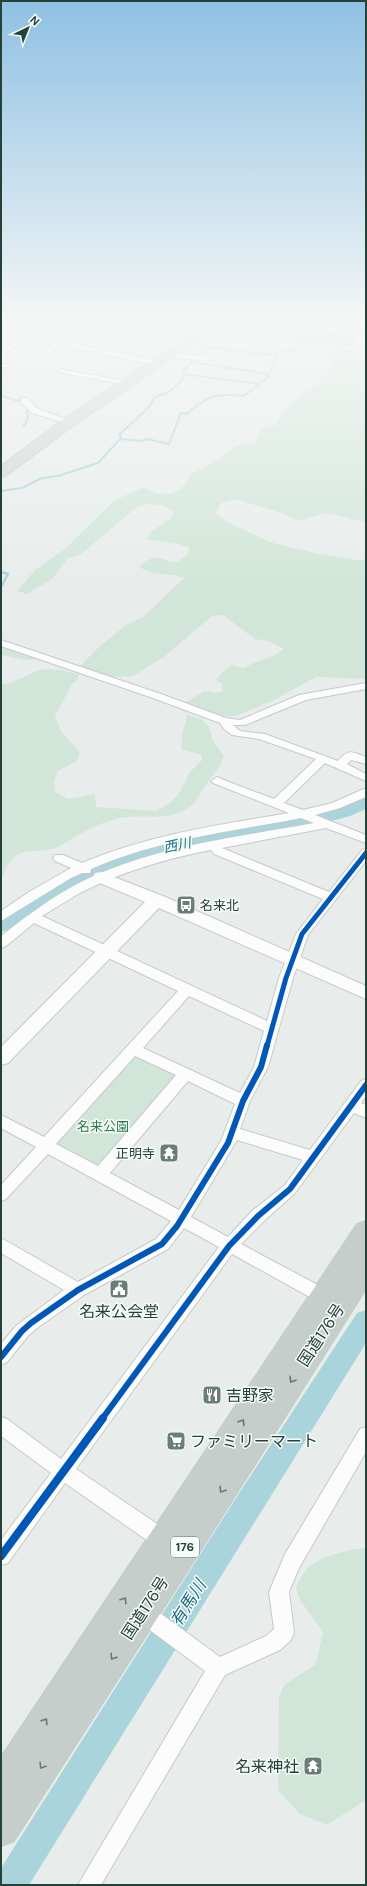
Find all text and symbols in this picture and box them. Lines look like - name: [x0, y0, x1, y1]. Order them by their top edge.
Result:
- north arrow: [8, 8, 48, 48]
- text: N: [27, 13, 43, 29]
- water label: 西川: [161, 833, 195, 857]
- bus stop icon: 名来北: [175, 894, 197, 916]
- place label: 名来北: [200, 897, 239, 914]
- park label: 名来公園: [77, 1118, 129, 1135]
- temple icon: 正明寺: [158, 1142, 180, 1164]
- place label: 正明寺: [116, 1145, 155, 1162]
- public building icon: 名来公会堂: [108, 1278, 130, 1300]
- street label: 国道176号: [293, 1299, 349, 1371]
- place label: 名来公会堂: [79, 1301, 159, 1322]
- one-way arrow: [289, 1376, 297, 1383]
- restaurant icon: 吉野家: [201, 1384, 223, 1406]
- place label: 吉野家: [226, 1385, 274, 1406]
- one-way arrow: [237, 1419, 245, 1426]
- supermarket icon: ファミリーマート: [165, 1430, 187, 1452]
- place label: ファミリーマート: [190, 1431, 318, 1452]
- one-way arrow: [219, 1486, 227, 1493]
- road number: 176: [171, 1537, 199, 1557]
- street label: 国道176号: [117, 1572, 173, 1644]
- water label: 有馬川: [165, 1574, 212, 1630]
- one-way arrow: [119, 1598, 126, 1605]
- one-way arrow: [110, 1653, 117, 1660]
- one-way arrow: [41, 1718, 48, 1725]
- temple icon: 名来神社: [302, 1755, 324, 1777]
- place label: 名来神社: [235, 1756, 299, 1777]
- one-way arrow: [39, 1762, 46, 1769]

